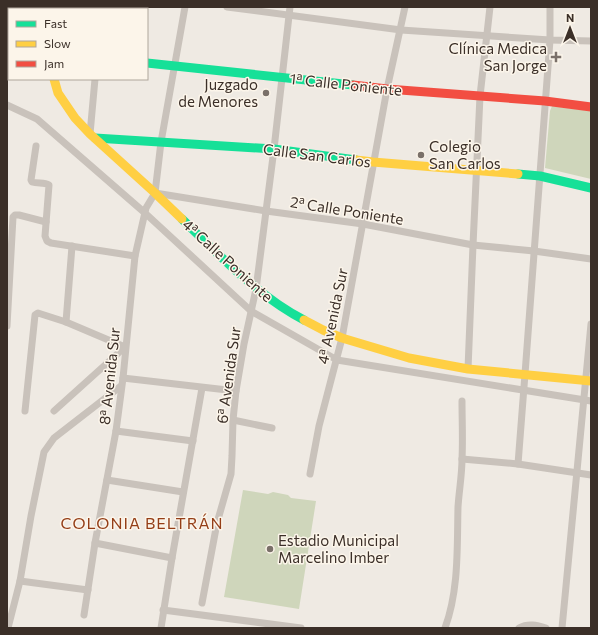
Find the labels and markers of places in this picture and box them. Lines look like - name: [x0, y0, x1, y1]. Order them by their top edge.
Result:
- place label: Clínica Medica San Jorge: [448, 39, 547, 74]
- marker: Clínica Medica San Jorge: [550, 51, 562, 63]
- place label: Juzgado de Menores: [178, 75, 258, 110]
- marker: Juzgado de Menores: [261, 88, 271, 98]
- place label: Colegio San Carlos: [429, 137, 501, 172]
- marker: Colegio San Carlos: [416, 150, 426, 160]
- place label: Estadio Municipal Marcelino Imber: [278, 531, 399, 566]
- marker: Estadio Municipal Marcelino Imber: [265, 544, 275, 554]

